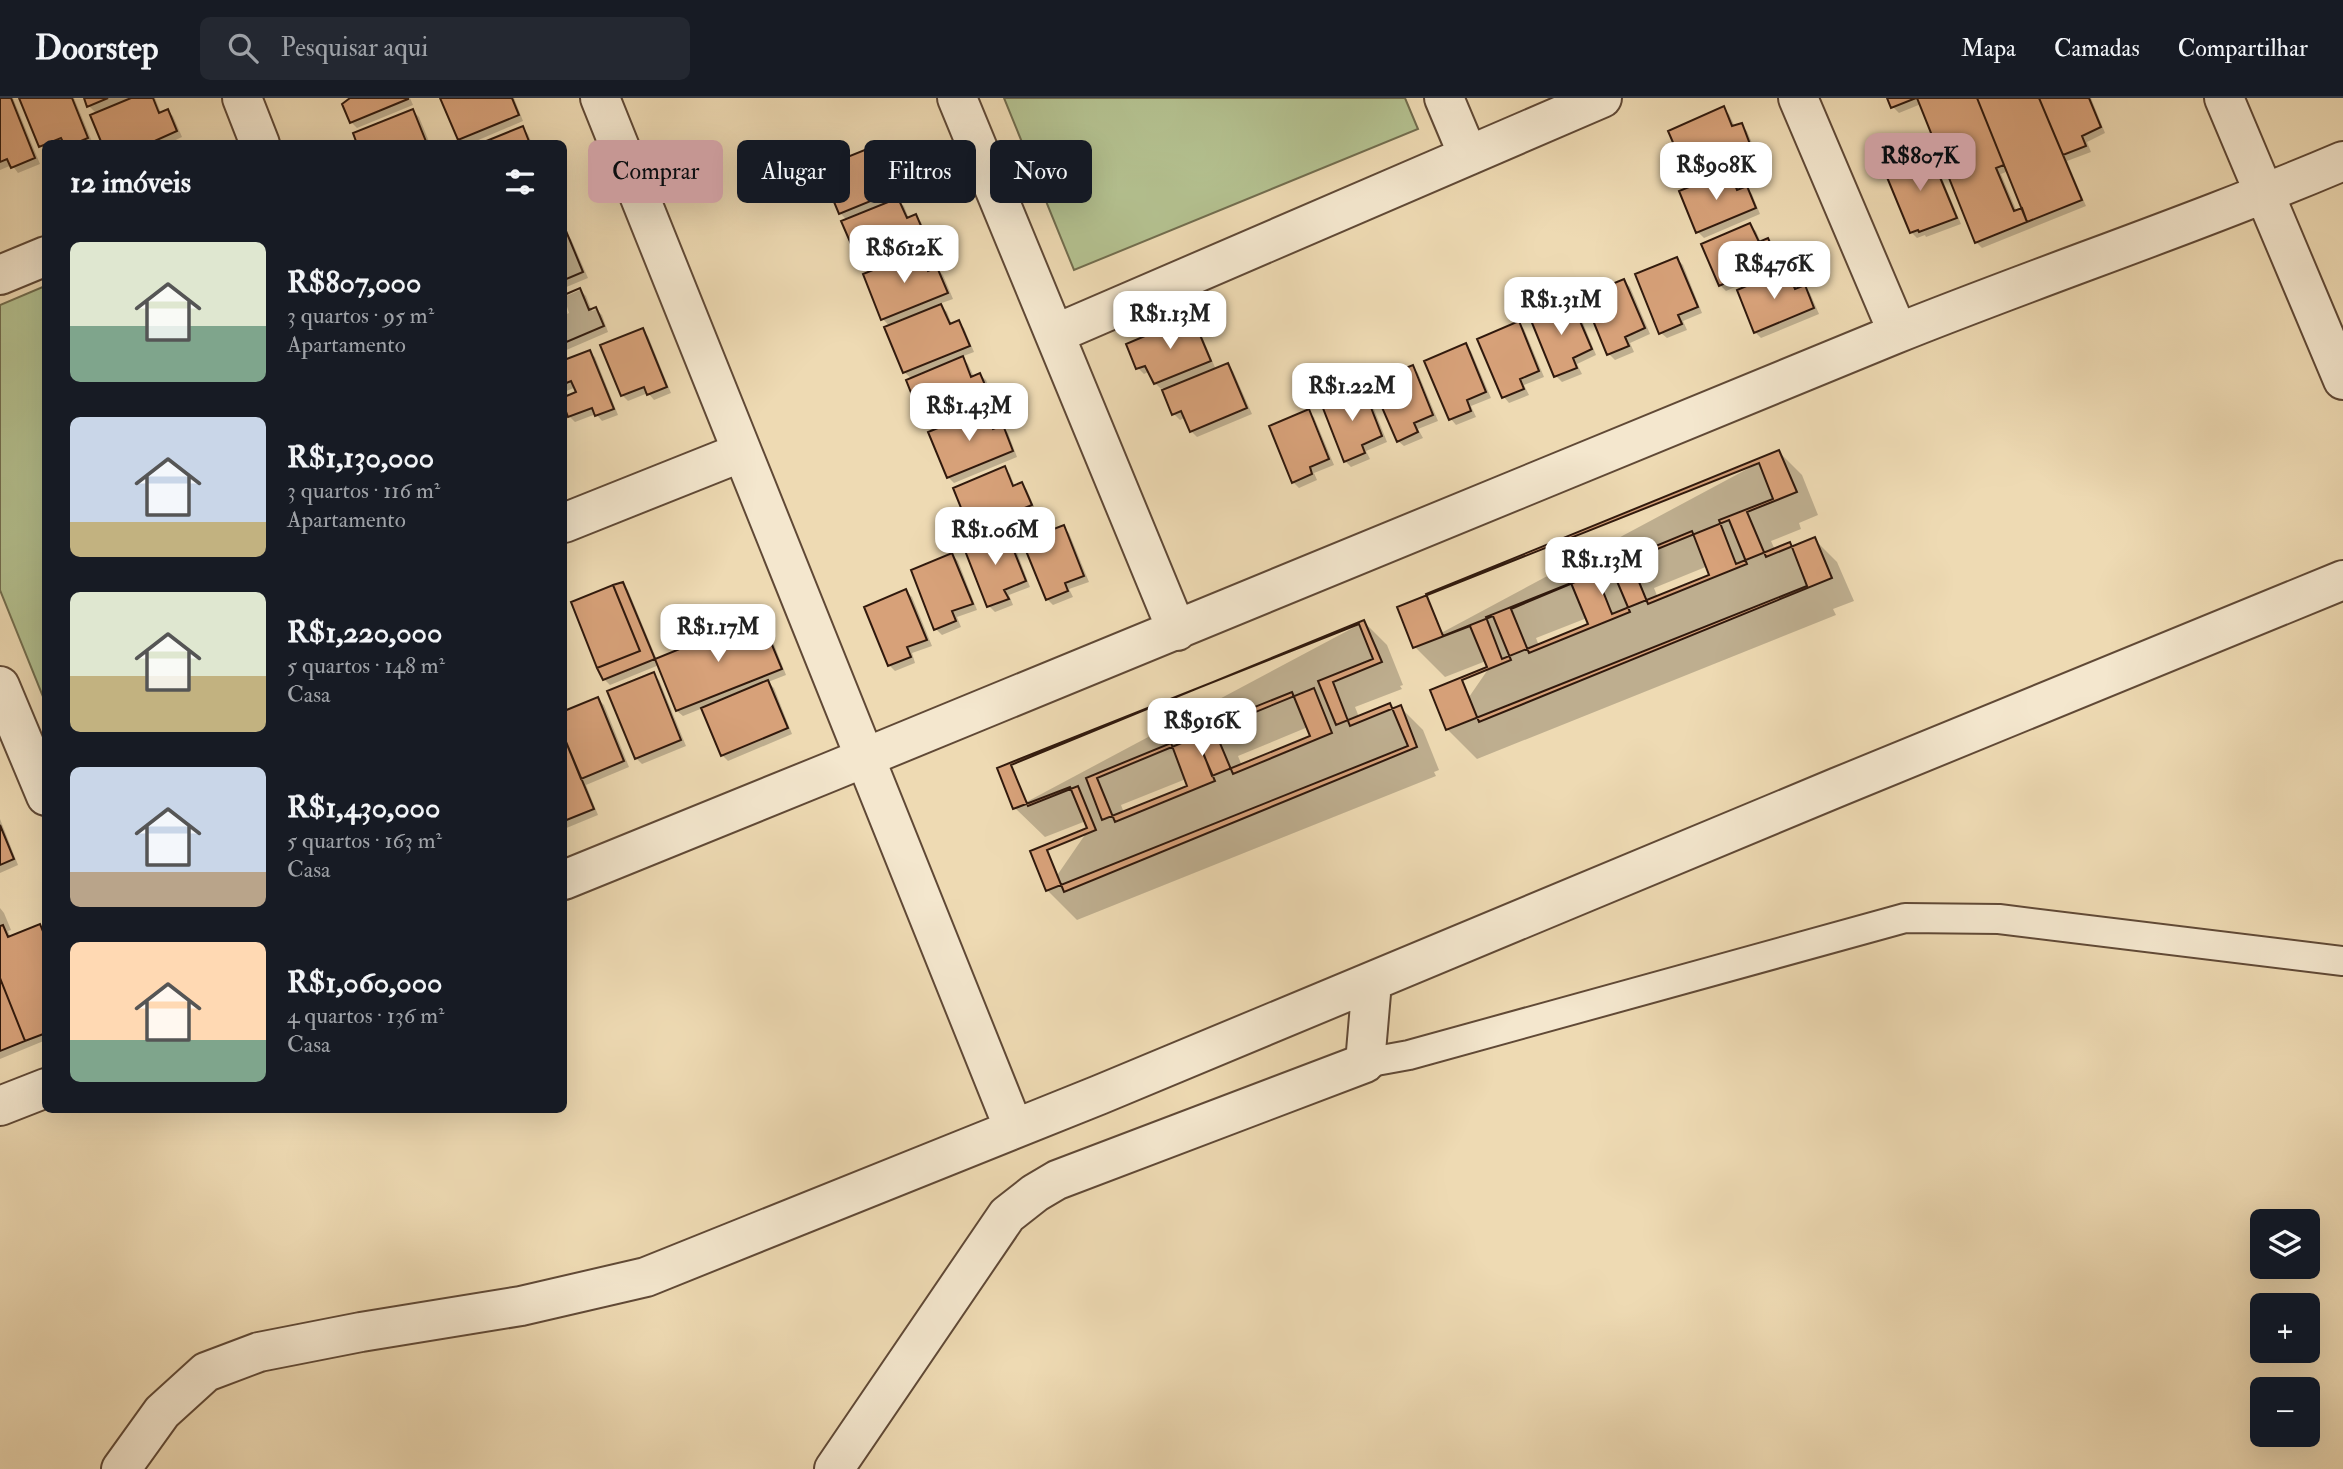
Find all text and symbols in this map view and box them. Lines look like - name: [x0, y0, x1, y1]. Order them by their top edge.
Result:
- search box: [200, 17, 690, 80]
- text: Doorstep: [35, 28, 158, 69]
- icon: search: [224, 29, 262, 67]
- text: Pesquisar aqui: [280, 32, 428, 64]
- text: Mapa: [1961, 33, 2016, 64]
- text: Camadas: [2054, 33, 2140, 64]
- text: Compartilhar: [2178, 33, 2308, 64]
- pin: R$807K: [1863, 134, 1977, 193]
- chip: Comprar: [588, 140, 723, 203]
- chip: Alugar: [737, 140, 850, 203]
- chip: Filtros: [864, 140, 976, 203]
- chip: Novo: [990, 140, 1092, 203]
- text: R$807K: [1881, 141, 1959, 170]
- pin: R$908K: [1659, 142, 1773, 202]
- text: R$908K: [1676, 150, 1756, 179]
- icon: filters: [501, 163, 539, 201]
- text: 12 imóveis: [70, 164, 191, 201]
- pin: R$612K: [847, 226, 961, 285]
- text: R$612K: [866, 233, 942, 262]
- pin: R$476K: [1717, 242, 1831, 301]
- text: R$476K: [1734, 249, 1814, 278]
- text: R$807,000: [287, 264, 421, 301]
- icon: home: [126, 270, 210, 354]
- pin: R$1.31M: [1496, 278, 1626, 337]
- text: R$1.31M: [1520, 285, 1602, 314]
- pin: R$1.13M: [1105, 292, 1235, 351]
- text: R$1.13M: [1129, 299, 1211, 328]
- text: 3 quartos · 95 m²: [287, 301, 434, 330]
- text: Apartamento: [287, 330, 406, 359]
- pin: R$1.22M: [1287, 364, 1417, 423]
- text: R$1.22M: [1308, 371, 1396, 400]
- pin: R$1.43M: [904, 384, 1034, 443]
- text: R$1.43M: [926, 391, 1012, 420]
- text: R$1,130,000: [287, 439, 434, 476]
- icon: home: [126, 445, 210, 529]
- text: 3 quartos · 116 m²: [287, 476, 440, 505]
- text: Apartamento: [287, 505, 406, 534]
- pin: R$1.06M: [930, 508, 1060, 567]
- text: R$1.06M: [951, 515, 1039, 544]
- pin: R$1.13M: [1537, 538, 1667, 597]
- text: R$1.13M: [1561, 545, 1643, 574]
- pin: R$1.17M: [653, 604, 783, 664]
- text: R$1.17M: [676, 612, 760, 641]
- text: R$1,220,000: [287, 614, 442, 651]
- icon: home: [126, 620, 210, 704]
- text: 5 quartos · 148 m²: [287, 651, 445, 680]
- text: Casa: [287, 680, 331, 709]
- pin: R$916K: [1145, 698, 1259, 758]
- text: R$916K: [1164, 706, 1240, 735]
- text: R$1,430,000: [287, 789, 440, 826]
- icon: home: [126, 795, 210, 879]
- text: 5 quartos · 163 m²: [287, 826, 442, 855]
- text: Casa: [287, 855, 331, 884]
- text: R$1,060,000: [287, 964, 442, 1001]
- icon: home: [126, 970, 210, 1054]
- text: 4 quartos · 136 m²: [287, 1001, 445, 1030]
- text: Casa: [287, 1030, 331, 1059]
- map controls: [2250, 1209, 2320, 1447]
- button: layers: [2250, 1209, 2320, 1279]
- button: +: [2250, 1293, 2320, 1363]
- button: −: [2250, 1377, 2320, 1447]

